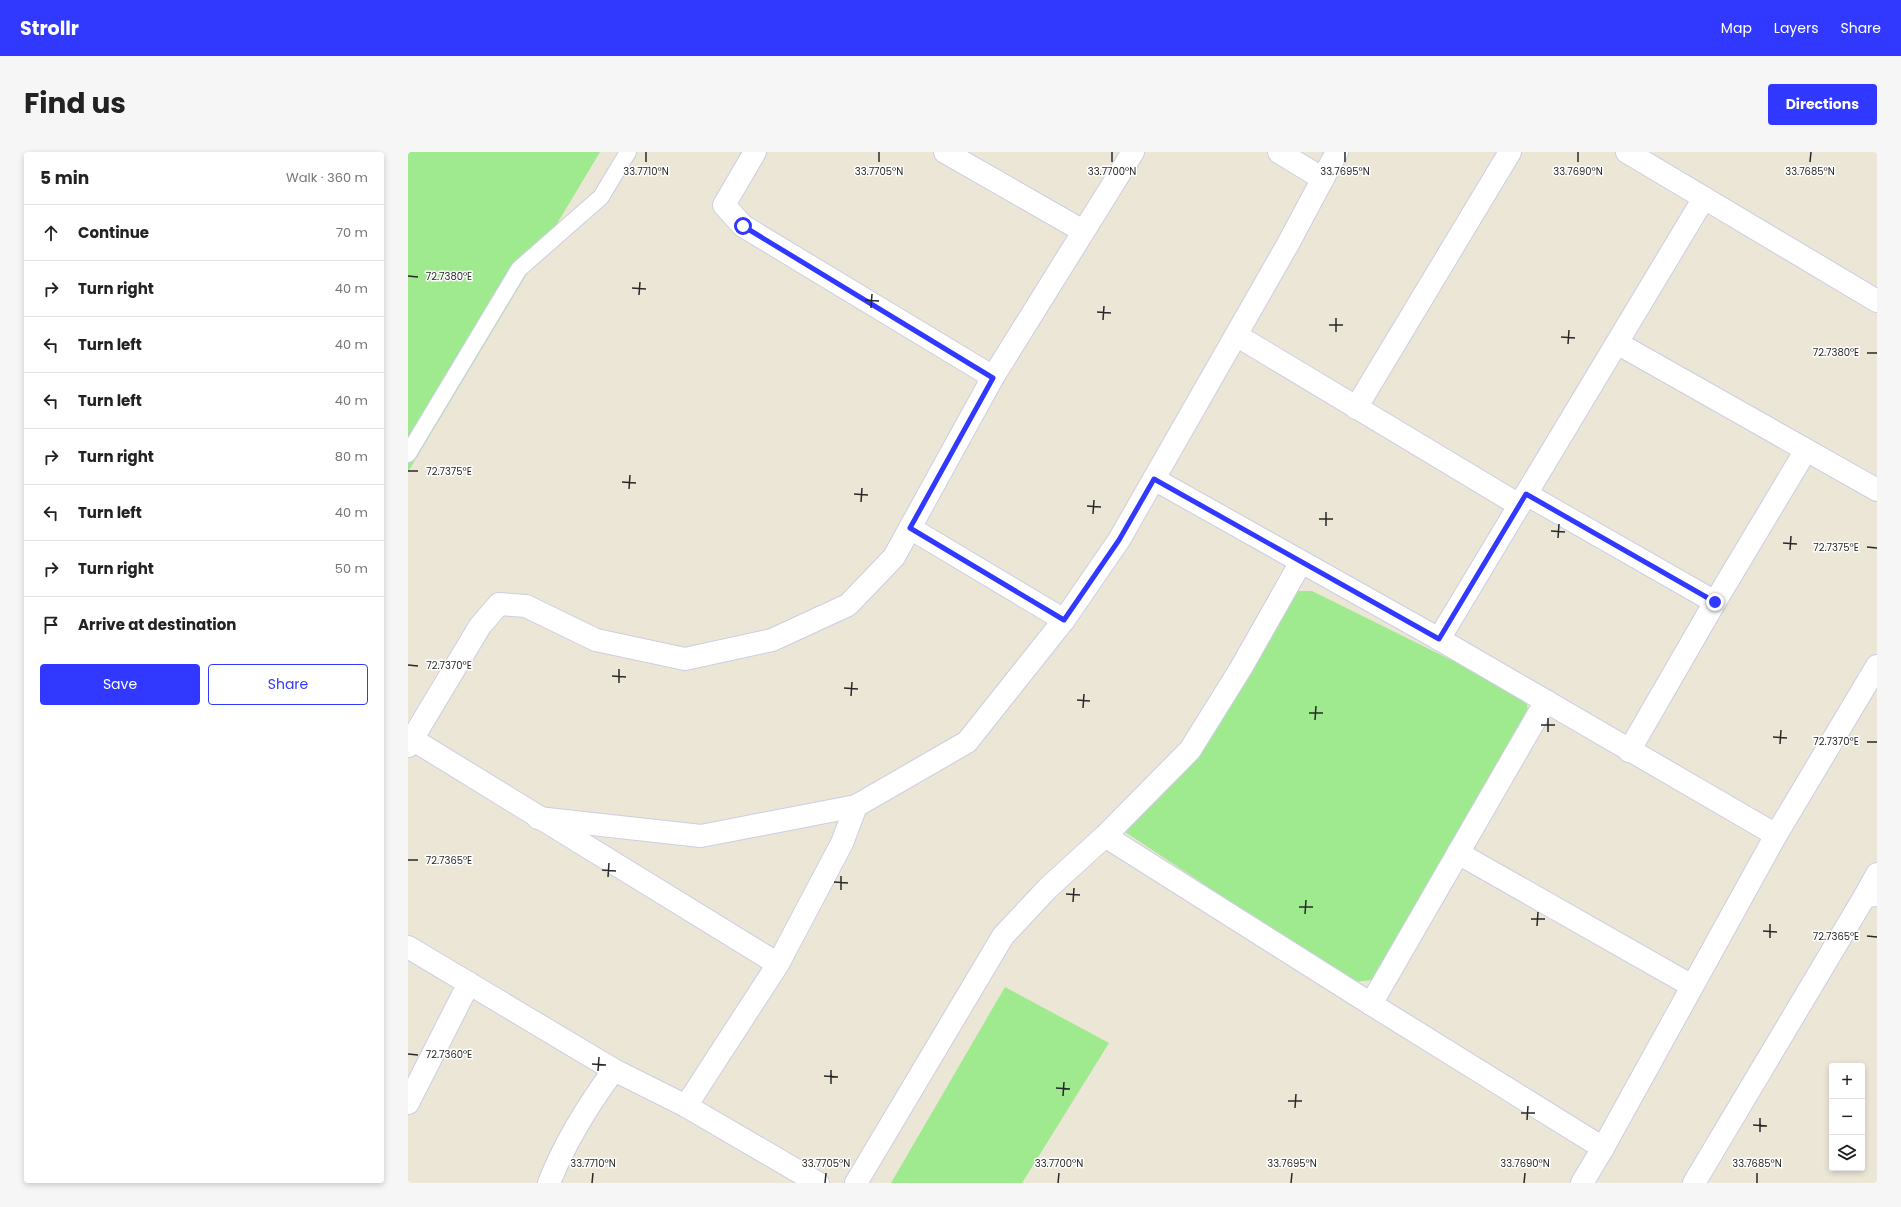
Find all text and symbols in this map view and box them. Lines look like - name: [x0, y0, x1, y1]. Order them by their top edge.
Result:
- text: Strollr: [20, 15, 79, 42]
- text: Map: [1721, 18, 1752, 38]
- text: Layers: [1774, 18, 1818, 38]
- text: Share: [1840, 18, 1881, 38]
- text: Find us: [24, 84, 126, 123]
- button: Directions: [1768, 84, 1877, 125]
- text: 33.7710°N: [623, 164, 669, 179]
- text: 33.7705°N: [855, 164, 903, 179]
- text: 33.7700°N: [1088, 164, 1136, 179]
- text: 33.7695°N: [1320, 164, 1370, 179]
- text: 33.7690°N: [1553, 164, 1603, 179]
- text: 33.7685°N: [1785, 164, 1835, 179]
- text: 5 min: [40, 166, 89, 190]
- text: Walk · 360 m: [286, 168, 368, 187]
- route start: [734, 217, 752, 235]
- icon: ahead: [40, 222, 62, 244]
- text: Continue: [78, 222, 149, 243]
- text: 70 m: [336, 223, 368, 242]
- text: 72.7380°E: [426, 269, 472, 284]
- icon: right: [40, 278, 62, 300]
- text: Turn right: [78, 278, 154, 299]
- text: 40 m: [335, 279, 368, 298]
- icon: left: [40, 334, 62, 356]
- text: Turn left: [78, 334, 142, 355]
- text: 40 m: [335, 335, 368, 354]
- text: 72.7380°E: [1813, 345, 1859, 360]
- icon: left: [40, 390, 62, 412]
- text: Turn left: [78, 390, 142, 411]
- text: 40 m: [335, 391, 368, 410]
- icon: right: [40, 446, 62, 468]
- text: Turn right: [78, 446, 154, 467]
- text: 80 m: [335, 447, 368, 466]
- text: 72.7375°E: [426, 464, 472, 479]
- icon: left: [40, 502, 62, 524]
- text: Turn left: [78, 502, 142, 523]
- text: 40 m: [335, 503, 368, 522]
- text: 72.7375°E: [1813, 540, 1859, 555]
- icon: right: [40, 558, 62, 580]
- text: Turn right: [78, 558, 154, 579]
- text: 50 m: [335, 559, 368, 578]
- route end: [1706, 593, 1724, 611]
- icon: arrive: [40, 614, 62, 636]
- text: Arrive at destination: [78, 614, 236, 635]
- text: 72.7370°E: [426, 658, 472, 673]
- button: Save: [40, 664, 200, 705]
- button: Share: [208, 664, 368, 705]
- text: 72.7370°E: [1813, 734, 1859, 749]
- text: 72.7365°E: [426, 853, 472, 868]
- text: 72.7365°E: [1813, 929, 1859, 944]
- text: 72.7360°E: [426, 1047, 472, 1062]
- map controls: [1829, 1063, 1865, 1171]
- button: +: [1829, 1063, 1865, 1099]
- button: −: [1829, 1099, 1865, 1135]
- button: layers: [1829, 1135, 1865, 1171]
- text: 33.7710°N: [570, 1156, 616, 1171]
- text: 33.7705°N: [802, 1156, 850, 1171]
- text: 33.7700°N: [1035, 1156, 1083, 1171]
- text: 33.7695°N: [1267, 1156, 1317, 1171]
- text: 33.7690°N: [1500, 1156, 1550, 1171]
- text: 33.7685°N: [1732, 1156, 1782, 1171]

